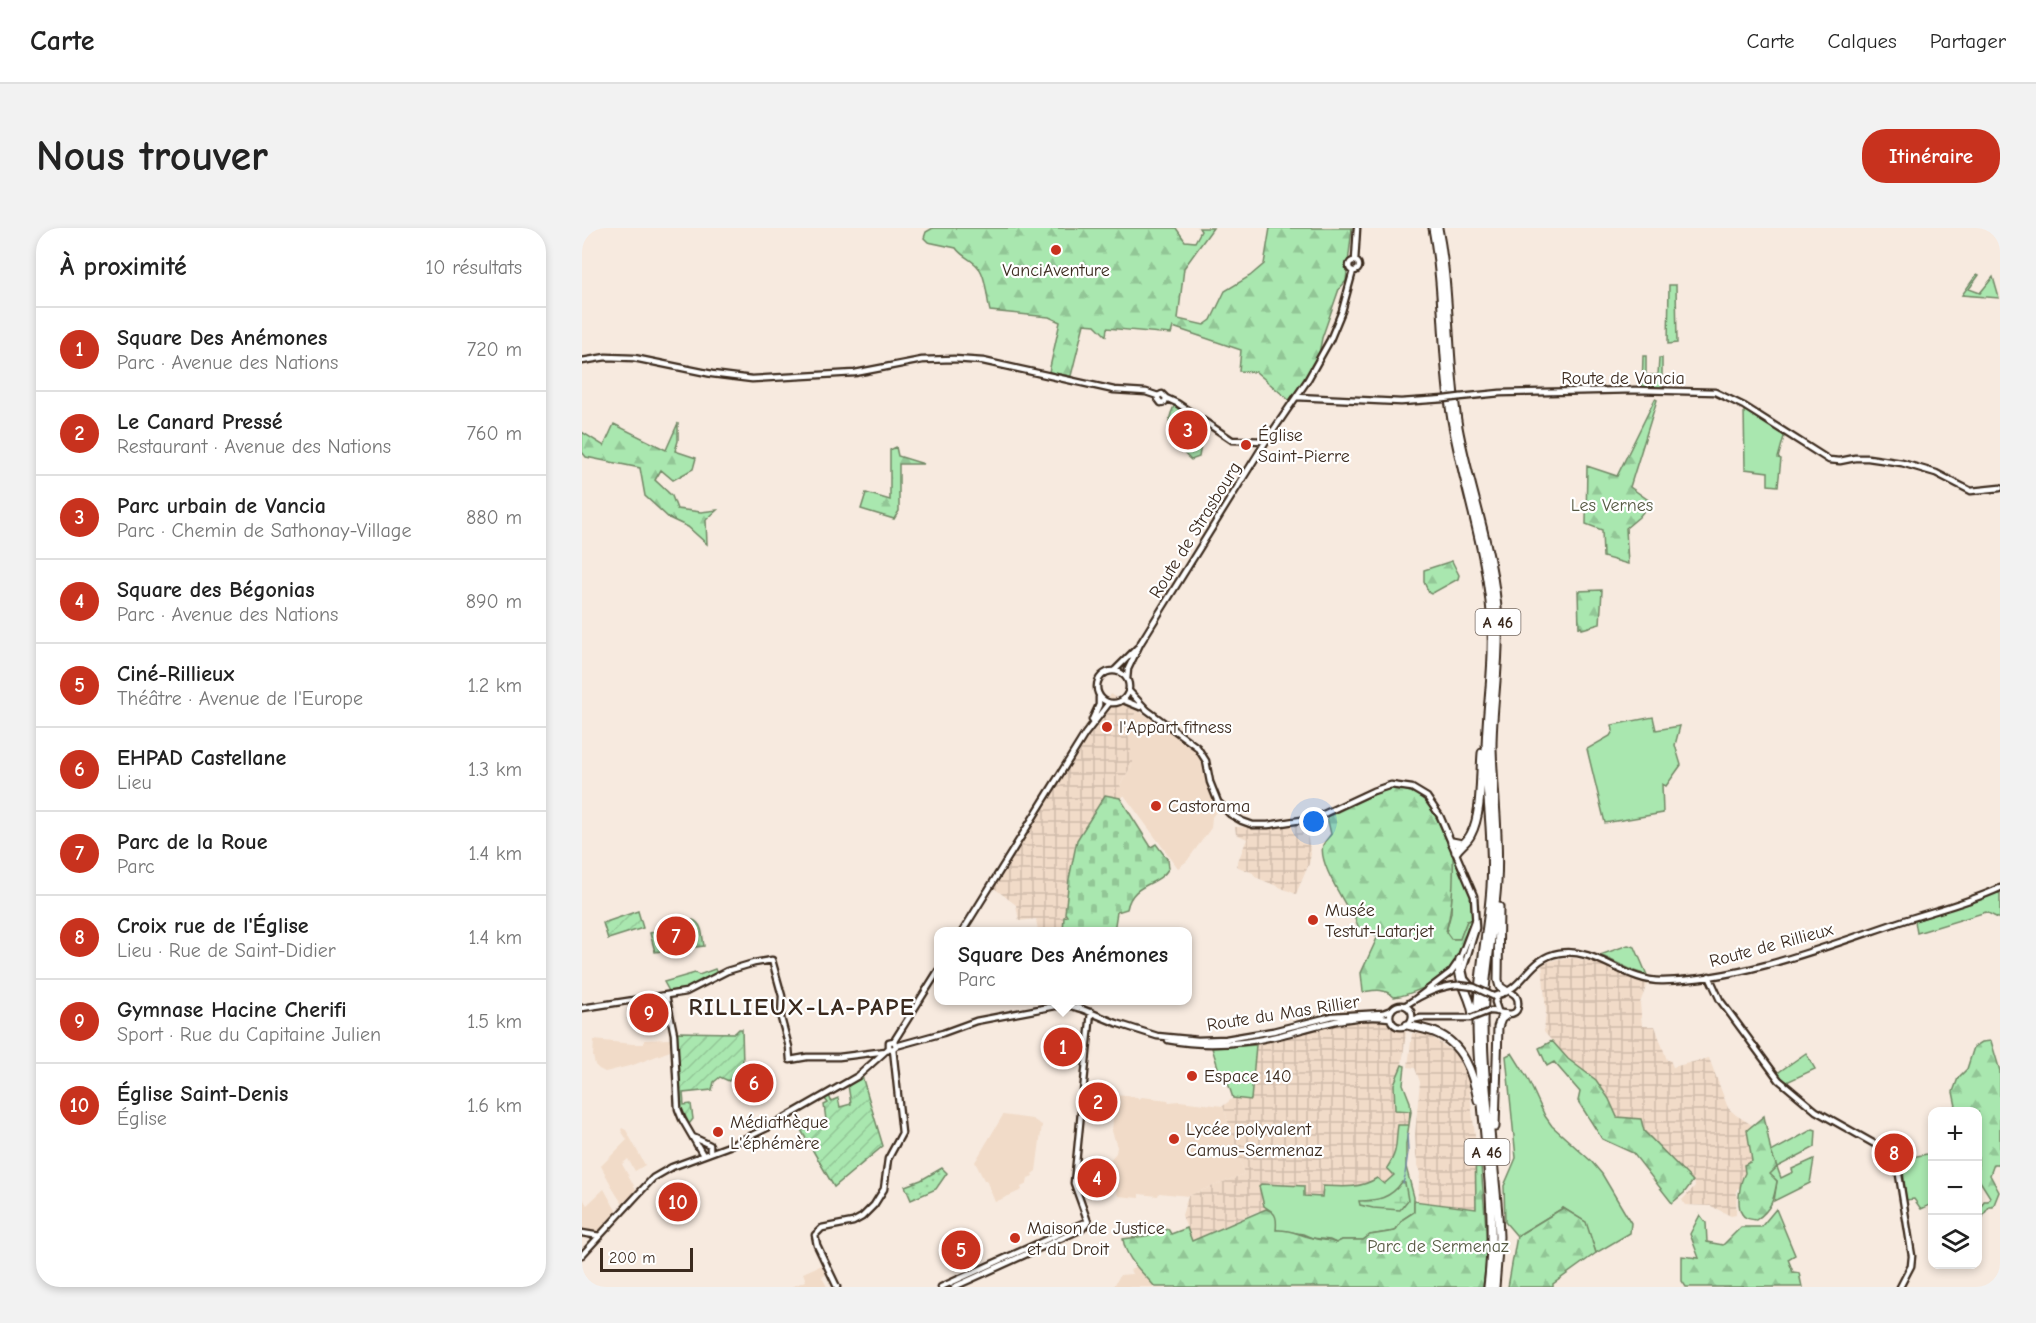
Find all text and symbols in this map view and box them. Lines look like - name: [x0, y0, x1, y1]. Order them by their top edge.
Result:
- text: Carte: [30, 25, 95, 57]
- text: Carte: [1747, 29, 1795, 53]
- text: Calques: [1828, 29, 1897, 53]
- text: Partager: [1930, 29, 2006, 53]
- button: Itinéraire: [1862, 129, 2000, 183]
- text: Nous trouver: [36, 132, 268, 181]
- marker: VanciAventure: [1049, 243, 1063, 257]
- text: À proximité: [60, 252, 187, 282]
- text: 10 résultats: [425, 256, 522, 279]
- place label: VanciAventure: [1002, 260, 1110, 281]
- text: Square Des Anémones: [117, 325, 327, 351]
- text: 1: [76, 338, 83, 361]
- text: 720 m: [467, 338, 522, 361]
- text: Parc · Avenue des Nations: [117, 351, 338, 374]
- street label: Route de Vancia: [1561, 368, 1685, 389]
- pin: 3: [1168, 408, 1208, 452]
- text: Le Canard Pressé: [117, 409, 283, 435]
- text: 2: [75, 422, 84, 445]
- text: 760 m: [466, 422, 522, 445]
- place label: Église Saint-Pierre: [1258, 424, 1350, 467]
- text: Restaurant · Avenue des Nations: [117, 435, 391, 458]
- marker: Église Saint-Pierre: [1239, 438, 1253, 452]
- street label: Route de Strasbourg: [1145, 458, 1246, 602]
- text: Parc urbain de Vancia: [117, 493, 326, 519]
- park label: Les Vernes: [1571, 495, 1653, 516]
- text: 3: [75, 506, 84, 529]
- text: 880 m: [466, 506, 522, 529]
- text: Parc · Chemin de Sathonay-Village: [117, 519, 411, 542]
- text: Square des Bégonias: [117, 577, 315, 603]
- text: 4: [75, 590, 84, 613]
- text: 890 m: [466, 590, 522, 613]
- text: Parc · Avenue des Nations: [117, 603, 338, 626]
- road number: A 46: [1476, 609, 1520, 635]
- text: Ciné-Rillieux: [117, 661, 234, 687]
- text: 5: [74, 674, 85, 697]
- text: 1.2 km: [468, 674, 522, 697]
- text: Théâtre · Avenue de l'Europe: [117, 687, 363, 710]
- place label: l'Appart fitness: [1119, 717, 1232, 738]
- marker: l'Appart fitness: [1100, 720, 1114, 734]
- text: EHPAD Castellane: [117, 745, 286, 771]
- text: 6: [74, 758, 85, 781]
- text: 1.3 km: [468, 758, 522, 781]
- text: Lieu: [117, 771, 152, 794]
- place label: Castorama: [1168, 796, 1250, 817]
- marker: Castorama: [1149, 799, 1163, 813]
- your location: [1299, 807, 1328, 836]
- text: Parc de la Roue: [117, 829, 267, 855]
- text: 7: [75, 842, 84, 865]
- text: 1.4 km: [468, 842, 522, 865]
- text: Parc: [117, 855, 155, 878]
- place label: Musée Testut-Latarjet: [1325, 900, 1434, 942]
- text: Croix rue de l'Église: [117, 913, 309, 939]
- marker: Musée Testut-Latarjet: [1306, 913, 1320, 927]
- pin: 7: [656, 914, 695, 958]
- street label: Route de Rillieux: [1707, 919, 1836, 972]
- text: 8: [74, 926, 85, 949]
- text: 1.4 km: [468, 926, 522, 949]
- popup: [934, 927, 1192, 1005]
- text: Lieu · Rue de Saint-Didier: [117, 939, 336, 962]
- text: Square Des Anémones: [958, 942, 1168, 968]
- text: Parc: [958, 968, 996, 991]
- pin: 9: [630, 990, 668, 1036]
- street label: Route du Mas Rillier: [1205, 991, 1362, 1036]
- district label: RILLIEUX-LA-PAPE: [688, 993, 916, 1021]
- text: Gymnase Hacine Cherifi: [117, 997, 347, 1023]
- text: 9: [74, 1010, 85, 1033]
- text: 1.5 km: [467, 1010, 522, 1033]
- text: Sport · Rue du Capitaine Julien: [117, 1023, 381, 1046]
- pin: 1: [1044, 1024, 1082, 1070]
- pin: 6: [734, 1060, 774, 1106]
- place label: Espace 140: [1204, 1066, 1292, 1087]
- marker: Espace 140: [1185, 1069, 1199, 1083]
- pin: 2: [1078, 1080, 1118, 1124]
- text: Église Saint-Denis: [117, 1081, 288, 1107]
- text: 10: [70, 1094, 89, 1117]
- text: 1.6 km: [467, 1094, 522, 1117]
- text: Église: [117, 1107, 167, 1130]
- map controls: [1928, 1107, 1982, 1269]
- button: +: [1928, 1107, 1982, 1161]
- place label: Médiathèque L'éphémère: [730, 1112, 828, 1154]
- place label: Lycée polyvalent Camus-Sermenaz: [1186, 1119, 1322, 1161]
- marker: Médiathèque L'éphémère: [711, 1125, 725, 1139]
- pin: 8: [1874, 1130, 1914, 1176]
- marker: Lycée polyvalent Camus-Sermenaz: [1167, 1132, 1181, 1146]
- road number: A 46: [1464, 1139, 1510, 1165]
- pin: 4: [1078, 1156, 1116, 1200]
- button: −: [1928, 1161, 1982, 1215]
- pin: 10: [658, 1180, 698, 1224]
- button: layers: [1928, 1215, 1982, 1269]
- place label: Maison de Justice et du Droit: [1027, 1218, 1165, 1260]
- pin: 5: [942, 1228, 980, 1272]
- marker: Maison de Justice et du Droit: [1008, 1231, 1022, 1245]
- park label: Parc de Sermenaz: [1367, 1236, 1509, 1257]
- scale bar: [600, 1245, 693, 1272]
- text: 200 m: [609, 1249, 655, 1267]

